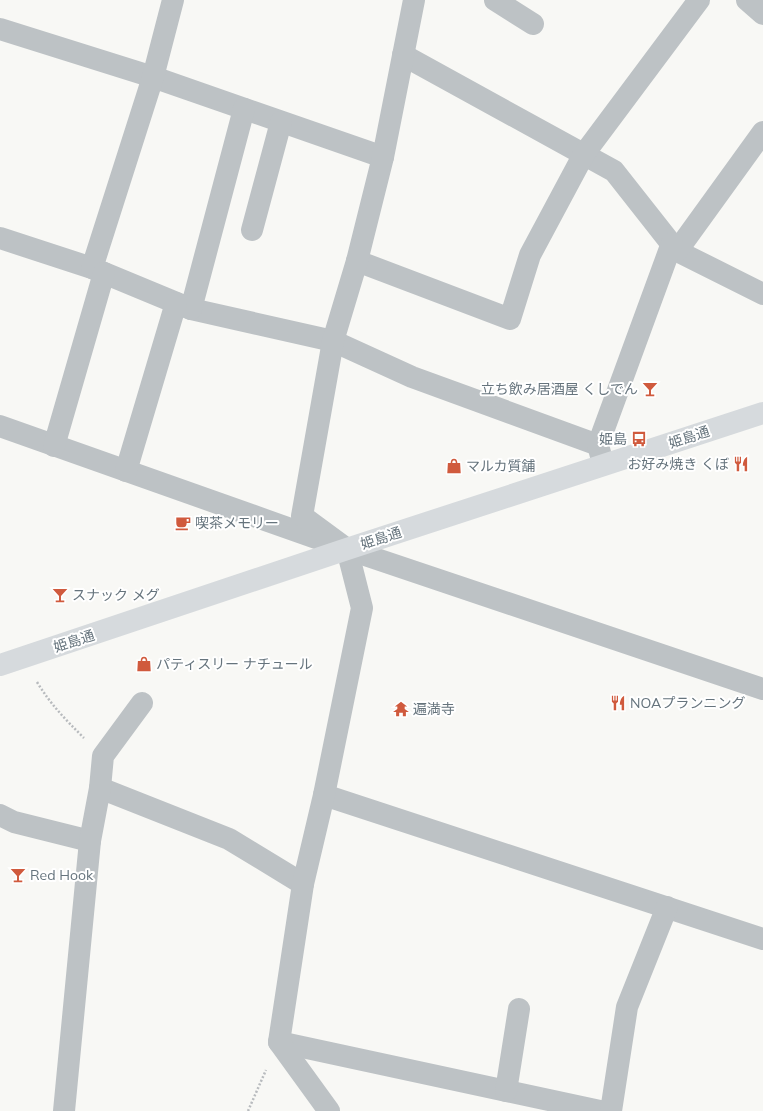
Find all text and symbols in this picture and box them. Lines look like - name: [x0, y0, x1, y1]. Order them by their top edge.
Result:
- place label: 立ち飲み居酒屋 くしでん: [481, 380, 638, 398]
- bar icon: 立ち飲み居酒屋 くしでん: [641, 380, 659, 398]
- street label: 姫島通: [666, 422, 712, 452]
- place label: 姫島: [599, 430, 627, 448]
- bus stop icon: 姫島: [630, 430, 648, 448]
- place label: お好み焼き くぼ: [627, 455, 729, 473]
- restaurant icon: お好み焼き くぼ: [732, 455, 750, 473]
- shop icon: マルカ質舗: [445, 457, 463, 475]
- place label: マルカ質舗: [466, 457, 536, 475]
- cafe icon: 喫茶メモリー: [174, 514, 192, 532]
- place label: 喫茶メモリー: [195, 514, 279, 532]
- street label: 姫島通: [358, 523, 404, 553]
- bar icon: スナック メグ: [51, 586, 69, 604]
- place label: スナック メグ: [72, 586, 160, 604]
- street label: 姫島通: [51, 626, 97, 656]
- shop icon: パティスリー ナチュール: [135, 655, 153, 673]
- place label: パティスリー ナチュール: [156, 655, 313, 673]
- restaurant icon: NOAプランニング: [609, 694, 627, 712]
- place label: NOAプランニング: [630, 694, 745, 712]
- temple icon: 遍満寺: [392, 700, 410, 718]
- place label: 遍満寺: [413, 700, 455, 718]
- bar icon: Red Hook: [9, 866, 27, 884]
- place label: Red Hook: [30, 866, 94, 884]

